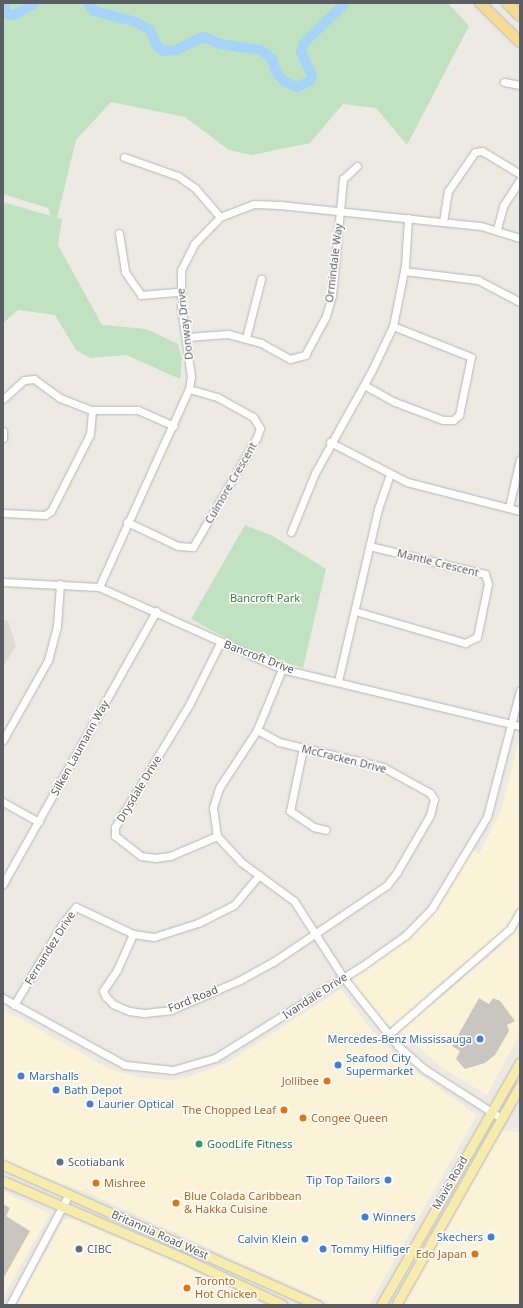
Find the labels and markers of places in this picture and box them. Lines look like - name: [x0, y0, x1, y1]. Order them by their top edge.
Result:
- place label: Mercedes-Benz Mississauga: [327, 1032, 472, 1046]
- marker: Mercedes-Benz Mississauga: [475, 1034, 485, 1044]
- place label: Seafood City Supermarket: [346, 1052, 413, 1078]
- marker: Seafood City Supermarket: [333, 1060, 343, 1070]
- place label: Marshalls: [29, 1069, 79, 1083]
- marker: Marshalls: [16, 1071, 26, 1081]
- place label: Jollibee: [282, 1074, 319, 1088]
- marker: Jollibee: [322, 1076, 332, 1086]
- place label: Bath Depot: [64, 1083, 123, 1097]
- marker: Bath Depot: [51, 1085, 61, 1095]
- place label: Laurier Optical: [98, 1097, 174, 1111]
- marker: Laurier Optical: [85, 1099, 95, 1109]
- place label: The Chopped Leaf: [182, 1103, 276, 1117]
- marker: The Chopped Leaf: [279, 1105, 289, 1115]
- place label: Congee Queen: [311, 1111, 388, 1125]
- marker: Congee Queen: [298, 1113, 308, 1123]
- place label: GoodLife Fitness: [207, 1137, 293, 1151]
- marker: GoodLife Fitness: [194, 1139, 204, 1149]
- place label: Scotiabank: [68, 1155, 125, 1169]
- marker: Scotiabank: [55, 1157, 65, 1167]
- place label: Tip Top Tailors: [306, 1173, 380, 1187]
- marker: Tip Top Tailors: [383, 1175, 393, 1185]
- place label: Mishree: [104, 1176, 146, 1190]
- marker: Mishree: [91, 1178, 101, 1188]
- place label: Blue Colada Caribbean & Hakka Cuisine: [184, 1190, 301, 1216]
- marker: Blue Colada Caribbean & Hakka Cuisine: [171, 1198, 181, 1208]
- place label: Winners: [373, 1210, 416, 1224]
- marker: Winners: [360, 1212, 370, 1222]
- place label: Skechers: [437, 1230, 483, 1244]
- place label: Calvin Klein: [237, 1232, 297, 1246]
- marker: Skechers: [486, 1232, 496, 1242]
- marker: Calvin Klein: [300, 1234, 310, 1244]
- place label: CIBC: [87, 1242, 112, 1256]
- place label: Tommy Hilfiger: [331, 1242, 410, 1256]
- marker: CIBC: [74, 1244, 84, 1254]
- marker: Tommy Hilfiger: [318, 1244, 328, 1254]
- place label: Edo Japan: [416, 1247, 467, 1261]
- marker: Edo Japan: [470, 1249, 480, 1259]
- place label: Toronto Hot Chicken: [195, 1275, 257, 1301]
- marker: Toronto Hot Chicken: [182, 1283, 192, 1293]

